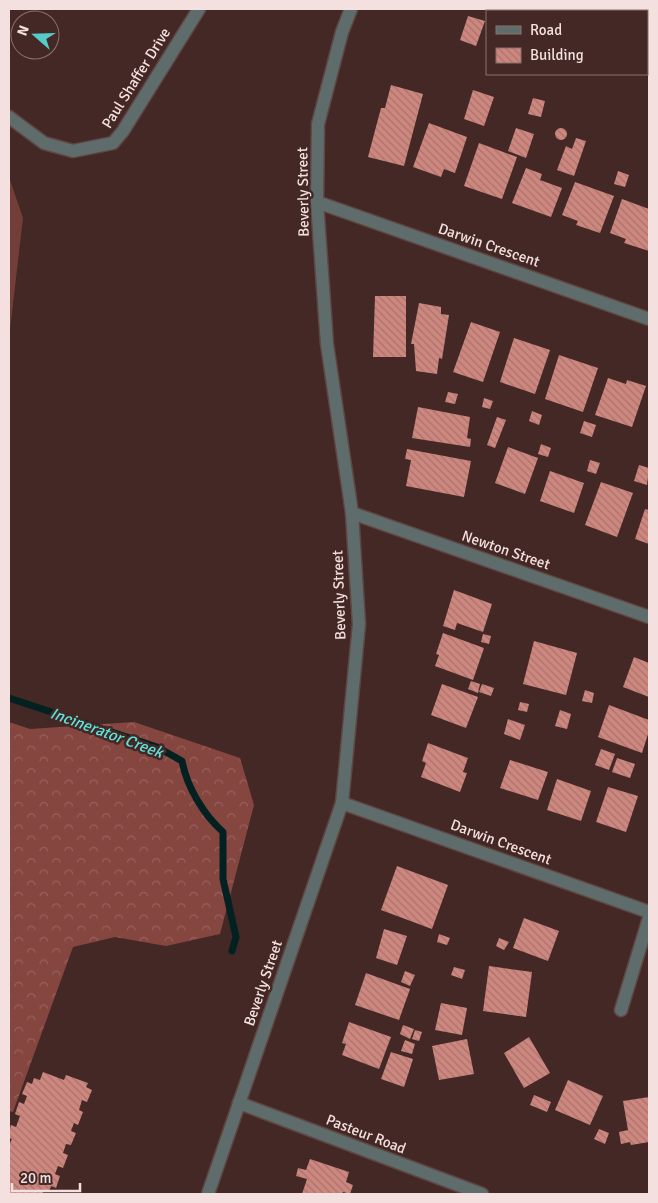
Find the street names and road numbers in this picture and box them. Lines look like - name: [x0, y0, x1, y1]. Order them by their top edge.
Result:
- street label: Paul Shaffer Drive: [98, 24, 174, 132]
- street label: Beverly Street: [293, 147, 313, 237]
- street label: Darwin Crescent: [436, 219, 542, 271]
- street label: Newton Street: [460, 527, 552, 573]
- street label: Beverly Street: [328, 550, 350, 640]
- street label: Darwin Crescent: [448, 815, 554, 869]
- street label: Beverly Street: [240, 938, 286, 1028]
- street label: Pasteur Road: [324, 1111, 409, 1157]

